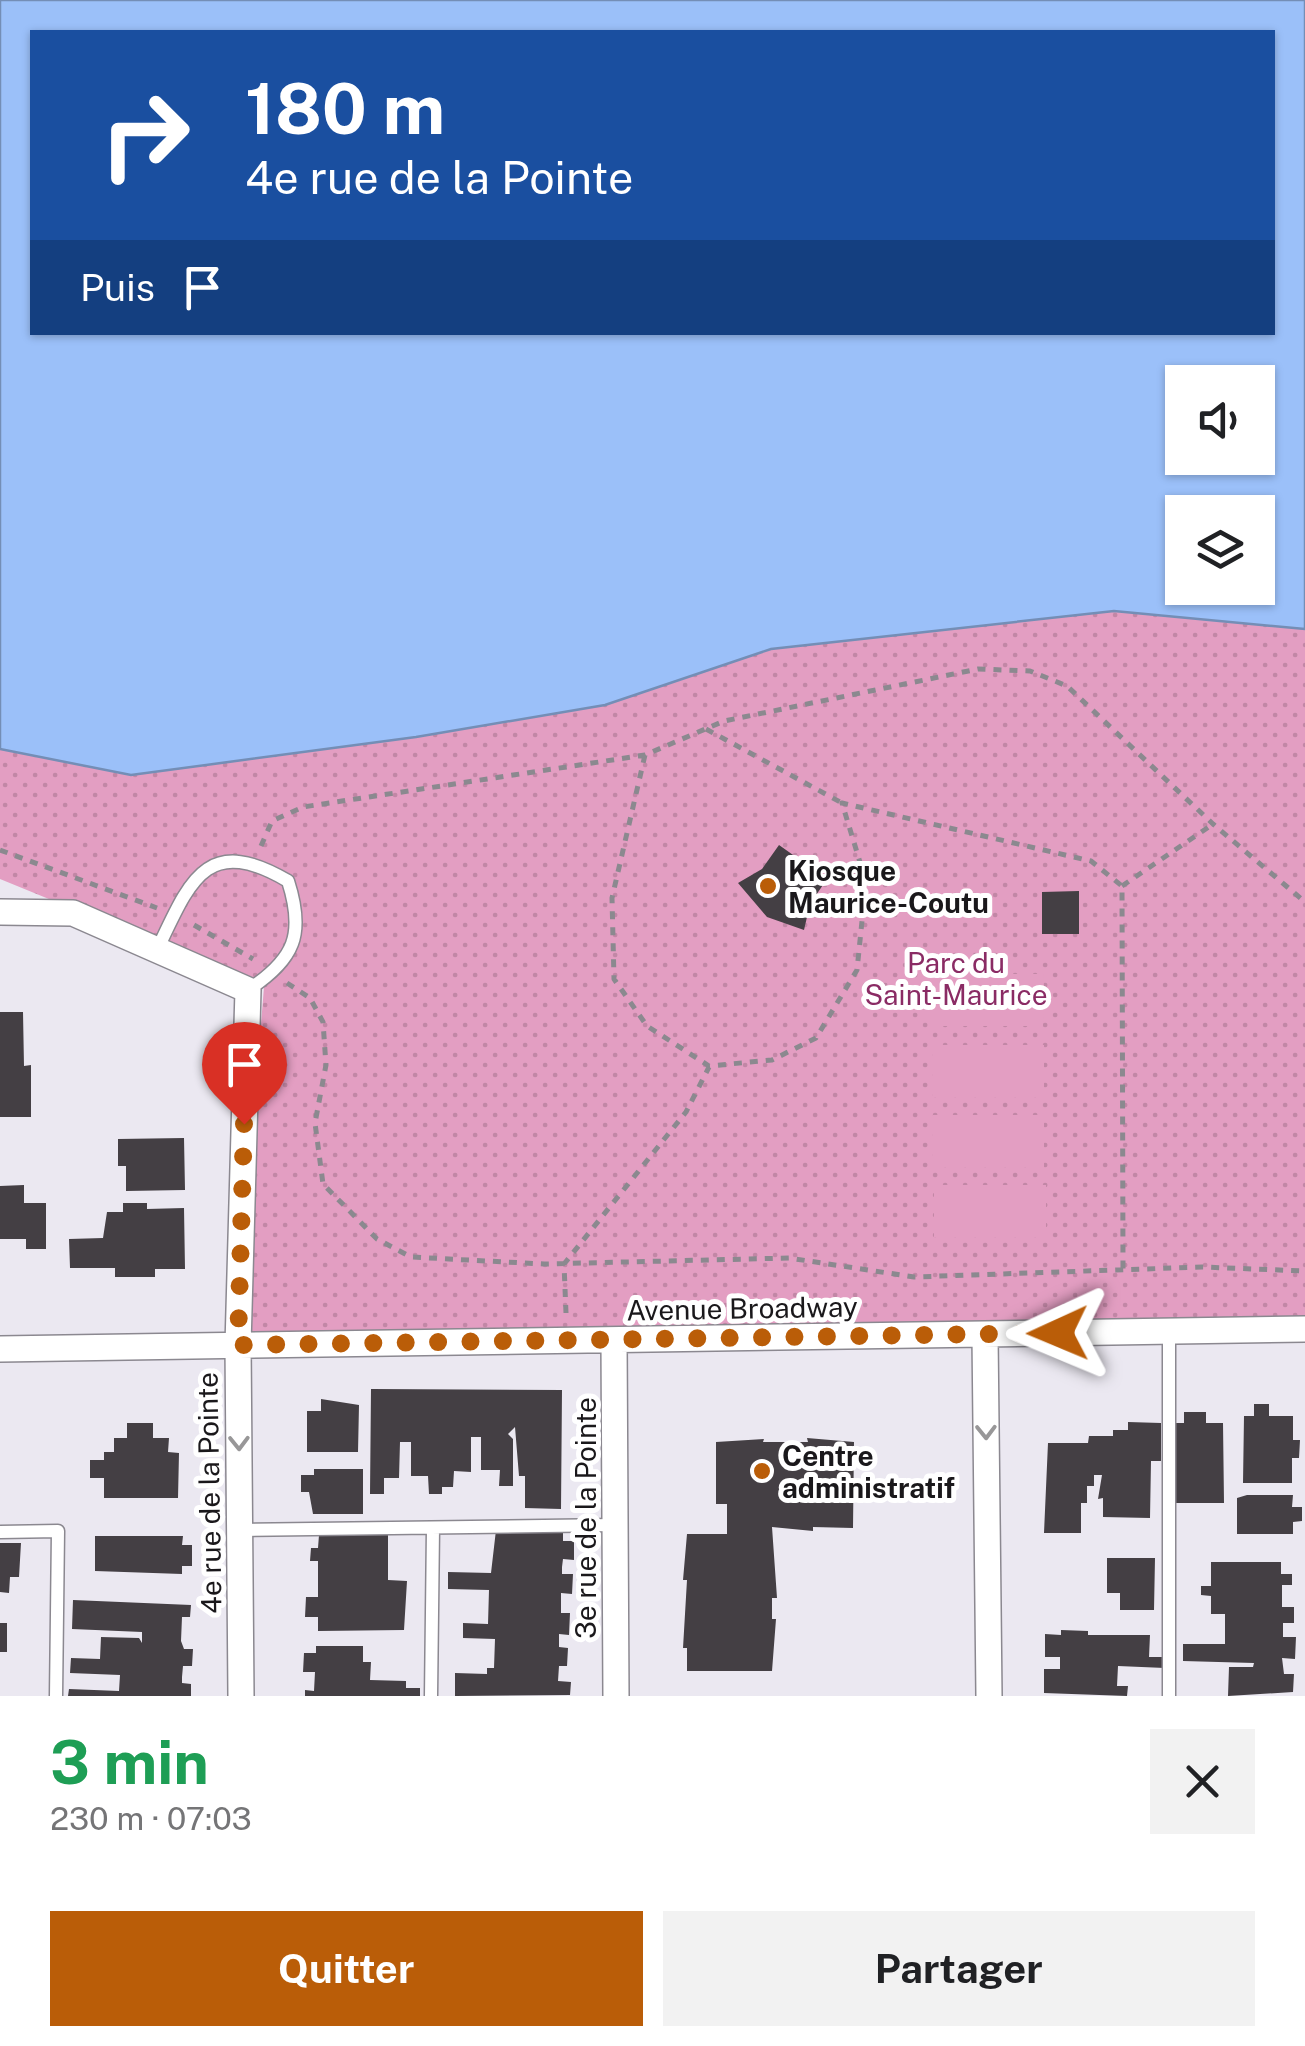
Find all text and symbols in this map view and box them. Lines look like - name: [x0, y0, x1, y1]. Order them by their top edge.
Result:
- text: 180 m: [245, 67, 445, 150]
- icon: right: [80, 70, 210, 200]
- text: 4e rue de la Pointe: [245, 151, 633, 204]
- icon: arrive: [175, 260, 230, 315]
- text: Puis: [80, 265, 155, 310]
- map controls: [1165, 365, 1275, 605]
- button: sound: [1165, 365, 1275, 475]
- button: layers: [1165, 495, 1275, 605]
- place label: Kiosque Maurice-Coutu: [788, 854, 989, 919]
- marker: Kiosque Maurice-Coutu: [757, 875, 779, 897]
- park label: Parc du Saint-Maurice: [864, 946, 1048, 1011]
- pin: [202, 1022, 287, 1125]
- icon: arrive: [217, 1037, 272, 1092]
- position arrow: [1006, 1281, 1110, 1385]
- street label: Avenue Broadway: [626, 1289, 858, 1327]
- street label: 4e rue de la Pointe: [190, 1372, 228, 1614]
- street label: 3e rue de la Pointe: [569, 1397, 602, 1639]
- one-way arrow: [975, 1426, 997, 1441]
- one-way arrow: [228, 1435, 249, 1451]
- place label: Centre administratif: [782, 1439, 955, 1504]
- marker: Centre administratif: [751, 1460, 773, 1482]
- text: 3 min: [50, 1727, 209, 1798]
- button: close: [1150, 1729, 1255, 1834]
- text: 230 m · 07:03: [50, 1800, 252, 1837]
- button: Quitter: [50, 1911, 643, 2026]
- button: Partager: [663, 1911, 1255, 2026]

